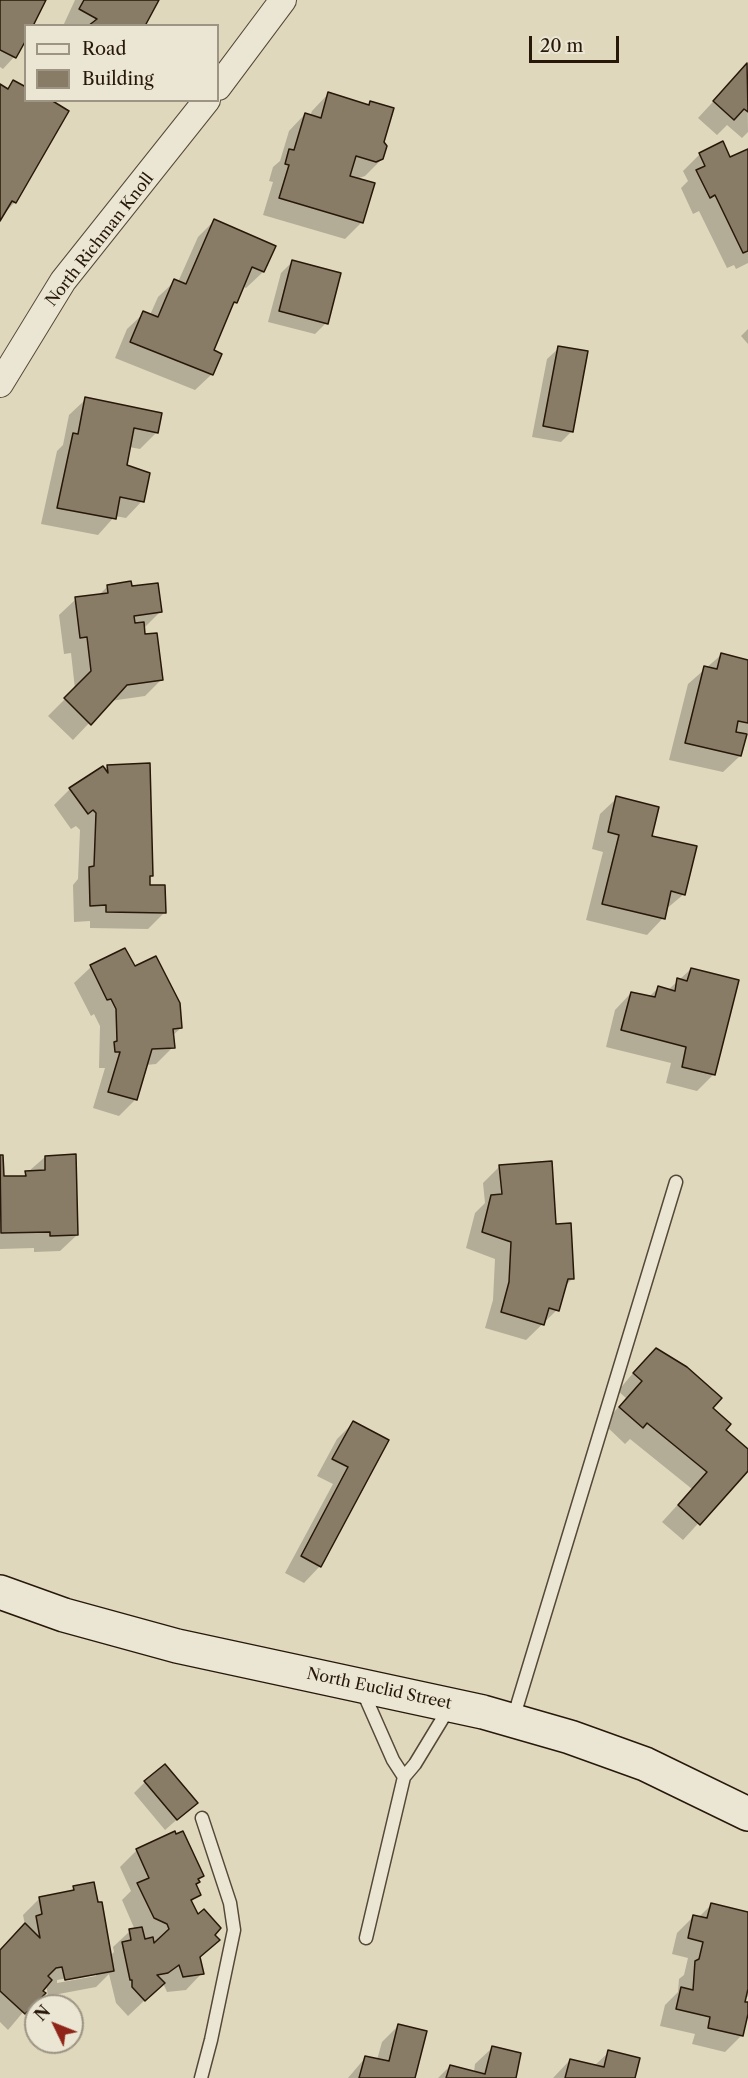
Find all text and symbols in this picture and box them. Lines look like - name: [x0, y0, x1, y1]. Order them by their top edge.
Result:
- legend: [24, 24, 219, 102]
- scale bar: [532, 24, 622, 62]
- text: 20 m: [540, 35, 583, 57]
- text: Road: [82, 38, 127, 60]
- text: Building: [82, 68, 154, 90]
- street label: North Richman Knoll: [42, 170, 158, 310]
- street label: North Euclid Street: [305, 1664, 453, 1714]
- north arrow: [24, 1994, 84, 2054]
- text: N: [30, 2001, 54, 2025]

